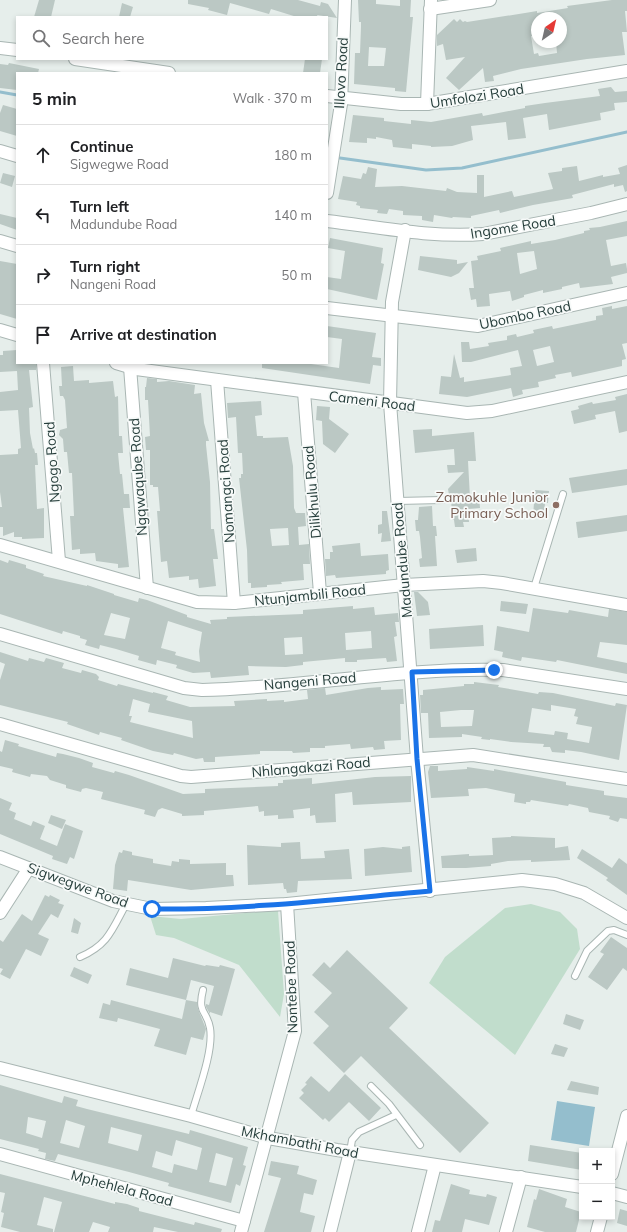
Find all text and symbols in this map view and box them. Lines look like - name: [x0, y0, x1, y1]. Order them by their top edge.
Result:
- north arrow: [531, 12, 567, 48]
- search box: [16, 16, 328, 60]
- icon: search: [30, 27, 52, 49]
- text: Search here: [62, 29, 144, 48]
- street label: Illovo Road: [330, 37, 352, 109]
- street label: Umfolozi Road: [429, 80, 525, 112]
- text: 5 min: [32, 88, 77, 109]
- text: Walk · 370 m: [233, 90, 312, 106]
- text: Continue: [70, 137, 133, 156]
- icon: ahead: [32, 144, 54, 166]
- text: 180 m: [274, 147, 312, 163]
- text: Sigwegwe Road: [70, 156, 169, 172]
- text: Turn left: [70, 197, 129, 216]
- icon: left: [32, 204, 54, 226]
- text: 140 m: [274, 207, 312, 223]
- street label: Ingome Road: [469, 211, 557, 243]
- text: Madundube Road: [70, 216, 177, 232]
- text: Turn right: [70, 257, 140, 276]
- icon: right: [32, 264, 54, 286]
- text: 50 m: [282, 267, 312, 283]
- text: Nangeni Road: [70, 276, 156, 292]
- street label: Ubombo Road: [478, 296, 572, 334]
- icon: arrive: [32, 324, 54, 346]
- text: Arrive at destination: [70, 325, 217, 344]
- street label: Cameni Road: [328, 387, 416, 415]
- street label: Ngqwaqube Road: [125, 417, 151, 537]
- street label: Ngogo Road: [40, 421, 64, 503]
- street label: Nomangci Road: [213, 438, 239, 544]
- street label: Dilikhulu Road: [299, 445, 325, 539]
- place label: Zamokuhle Junior Primary School: [436, 488, 549, 522]
- marker: Zamokuhle Junior Primary School: [551, 500, 561, 510]
- street label: Madundube Road: [388, 502, 416, 618]
- street label: Ntunjambili Road: [253, 580, 367, 610]
- route end: [485, 661, 503, 679]
- street label: Nangeni Road: [263, 668, 357, 694]
- street label: Nhlangakazi Road: [251, 753, 371, 781]
- street label: Sigwegwe Road: [25, 858, 131, 912]
- route start: [143, 900, 161, 918]
- street label: Nontebe Road: [280, 940, 302, 1034]
- street label: Mkhambathi Road: [240, 1122, 360, 1162]
- map controls: [579, 1148, 615, 1220]
- button: +: [579, 1148, 615, 1184]
- street label: Mphehlela Road: [69, 1166, 175, 1210]
- button: −: [579, 1184, 615, 1220]

